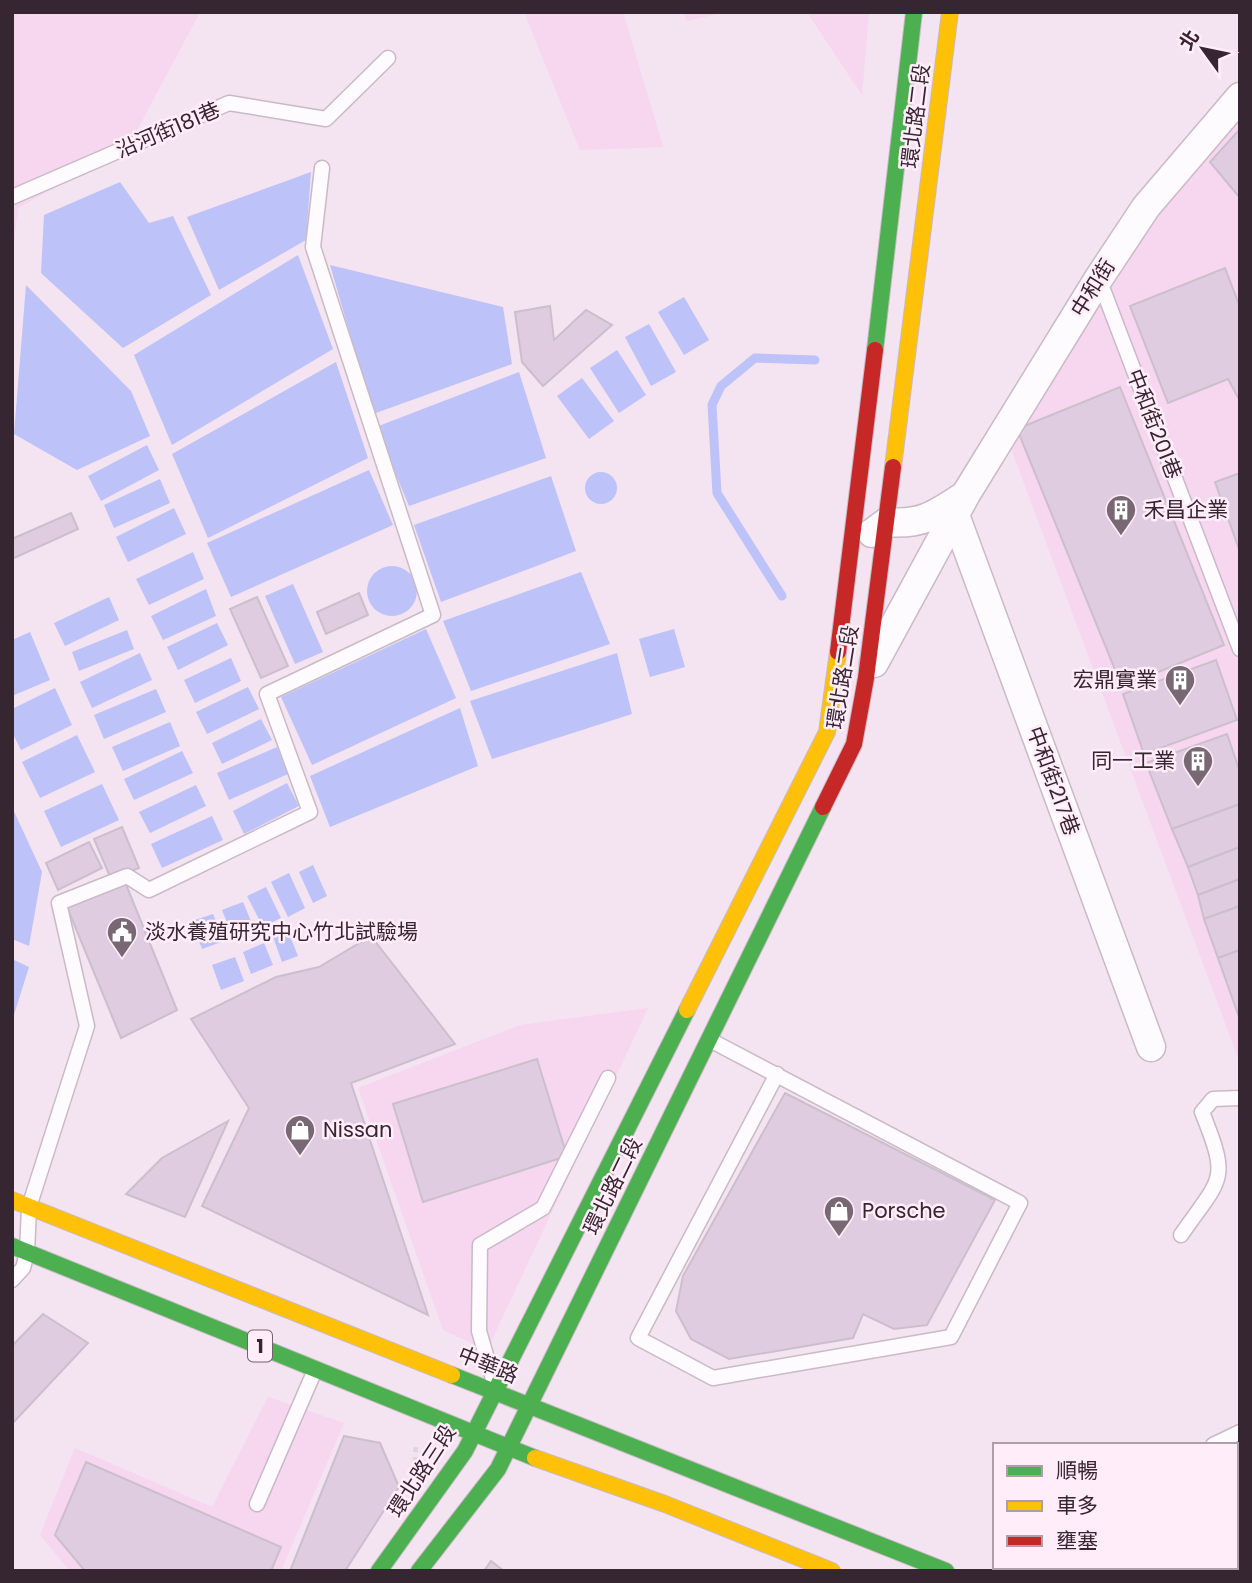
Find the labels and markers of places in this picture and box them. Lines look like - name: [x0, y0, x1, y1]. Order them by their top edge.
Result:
- building icon: 禾昌企業: [1104, 493, 1138, 537]
- place label: 禾昌企業: [1144, 495, 1228, 524]
- building icon: 宏鼎實業: [1163, 663, 1197, 707]
- place label: 宏鼎實業: [1073, 665, 1157, 694]
- building icon: 同一工業: [1181, 744, 1215, 788]
- place label: 同一工業: [1091, 746, 1175, 775]
- public building icon: 淡水養殖研究中心竹北試驗場: [105, 915, 139, 959]
- place label: 淡水養殖研究中心竹北試驗場: [145, 917, 418, 946]
- shop icon: Nissan: [283, 1113, 317, 1157]
- place label: Nissan: [323, 1115, 393, 1144]
- shop icon: Porsche: [822, 1194, 856, 1238]
- place label: Porsche: [862, 1196, 946, 1225]

